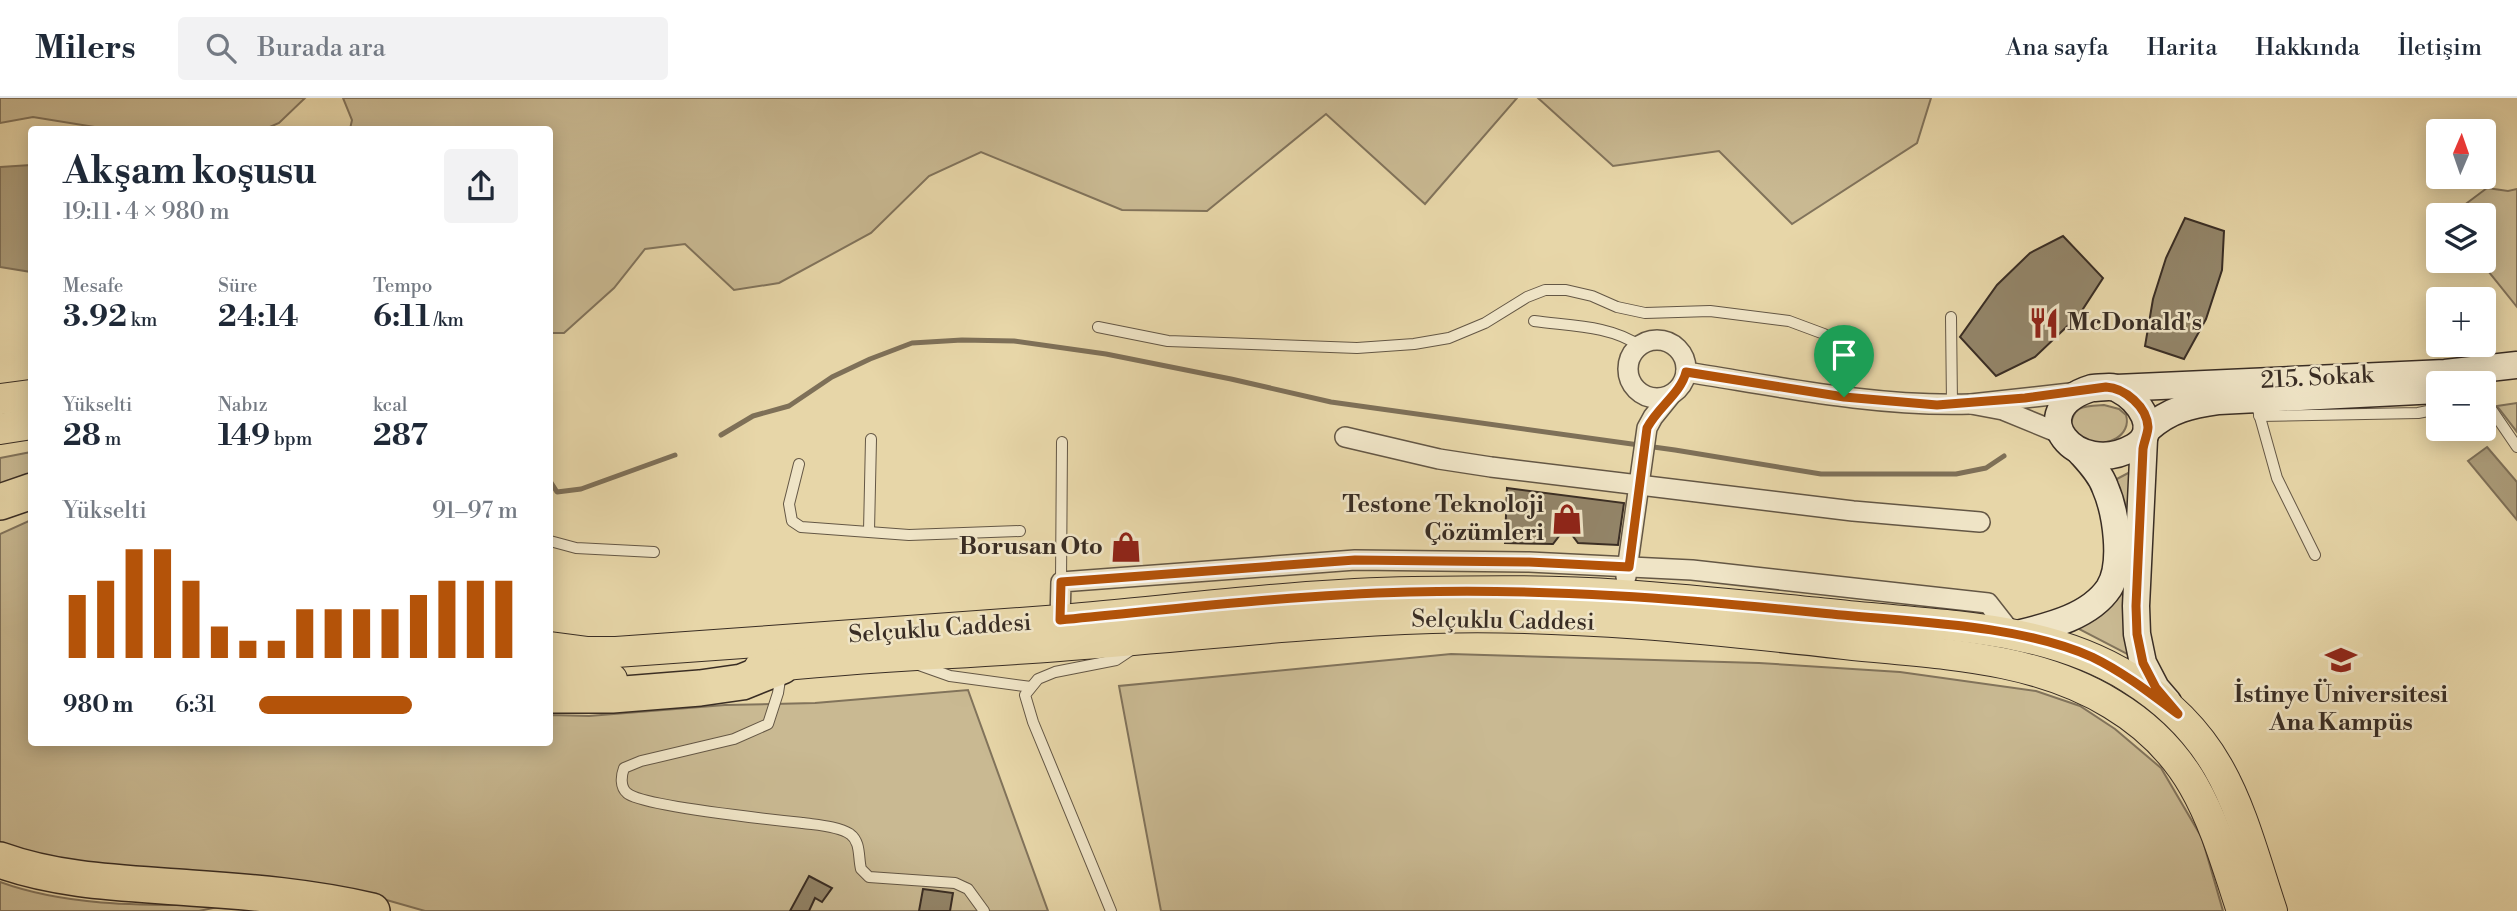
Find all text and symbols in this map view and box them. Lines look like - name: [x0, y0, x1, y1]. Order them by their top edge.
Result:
- search box: [178, 17, 668, 80]
- text: Milers: [35, 28, 136, 69]
- icon: search: [202, 29, 240, 67]
- text: Burada ara: [258, 32, 386, 64]
- text: Ana sayfa: [2006, 33, 2109, 63]
- text: Harita: [2147, 33, 2217, 63]
- text: Hakkında: [2255, 33, 2360, 63]
- text: İletişim: [2398, 33, 2482, 63]
- north arrow: [2426, 119, 2496, 189]
- map controls: [2426, 119, 2496, 441]
- text: Akşam koşusu: [63, 148, 317, 195]
- button: share: [444, 149, 518, 223]
- text: 19:11 · 4 × 980 m: [63, 198, 230, 226]
- button: layers: [2426, 203, 2496, 273]
- text: Mesafe: [63, 274, 123, 298]
- text: Süre: [218, 274, 257, 298]
- text: Tempo: [373, 274, 432, 298]
- button: +: [2426, 287, 2496, 357]
- text: 3.92: [63, 298, 127, 336]
- text: 24:14: [218, 298, 299, 336]
- text: 6:11: [373, 298, 430, 336]
- restaurant icon: McDonald's: [2027, 306, 2061, 340]
- text: km: [127, 308, 157, 332]
- text: /km: [430, 308, 464, 332]
- place label: McDonald's: [2067, 308, 2202, 338]
- pin: [1814, 325, 1874, 397]
- icon: arrive: [1825, 336, 1863, 374]
- street label: 215. Sokak: [2260, 360, 2376, 396]
- button: −: [2426, 371, 2496, 441]
- text: Yükselti: [63, 393, 132, 417]
- text: Nabız: [218, 393, 268, 417]
- text: kcal: [373, 393, 407, 417]
- text: 28: [63, 417, 101, 455]
- text: 149: [218, 417, 270, 455]
- text: 287: [373, 417, 428, 455]
- text: m: [101, 427, 121, 451]
- text: bpm: [270, 427, 312, 451]
- place label: Testone Teknoloji Çözümleri: [1342, 490, 1544, 548]
- text: Yükselti: [63, 497, 147, 525]
- text: 91–97 m: [432, 497, 518, 525]
- shop icon: Testone Teknoloji Çözümleri: [1550, 502, 1584, 536]
- shop icon: Borusan Oto: [1109, 530, 1143, 564]
- place label: Borusan Oto: [959, 532, 1103, 562]
- street label: Selçuklu Caddesi: [1411, 604, 1595, 638]
- street label: Selçuklu Caddesi: [847, 608, 1033, 650]
- school or university icon: İstinye Üniversitesi Ana Kampüs: [2324, 643, 2358, 677]
- place label: İstinye Üniversitesi Ana Kampüs: [2234, 678, 2448, 738]
- text: 980 m: [63, 691, 133, 719]
- text: 6:31: [175, 691, 216, 719]

